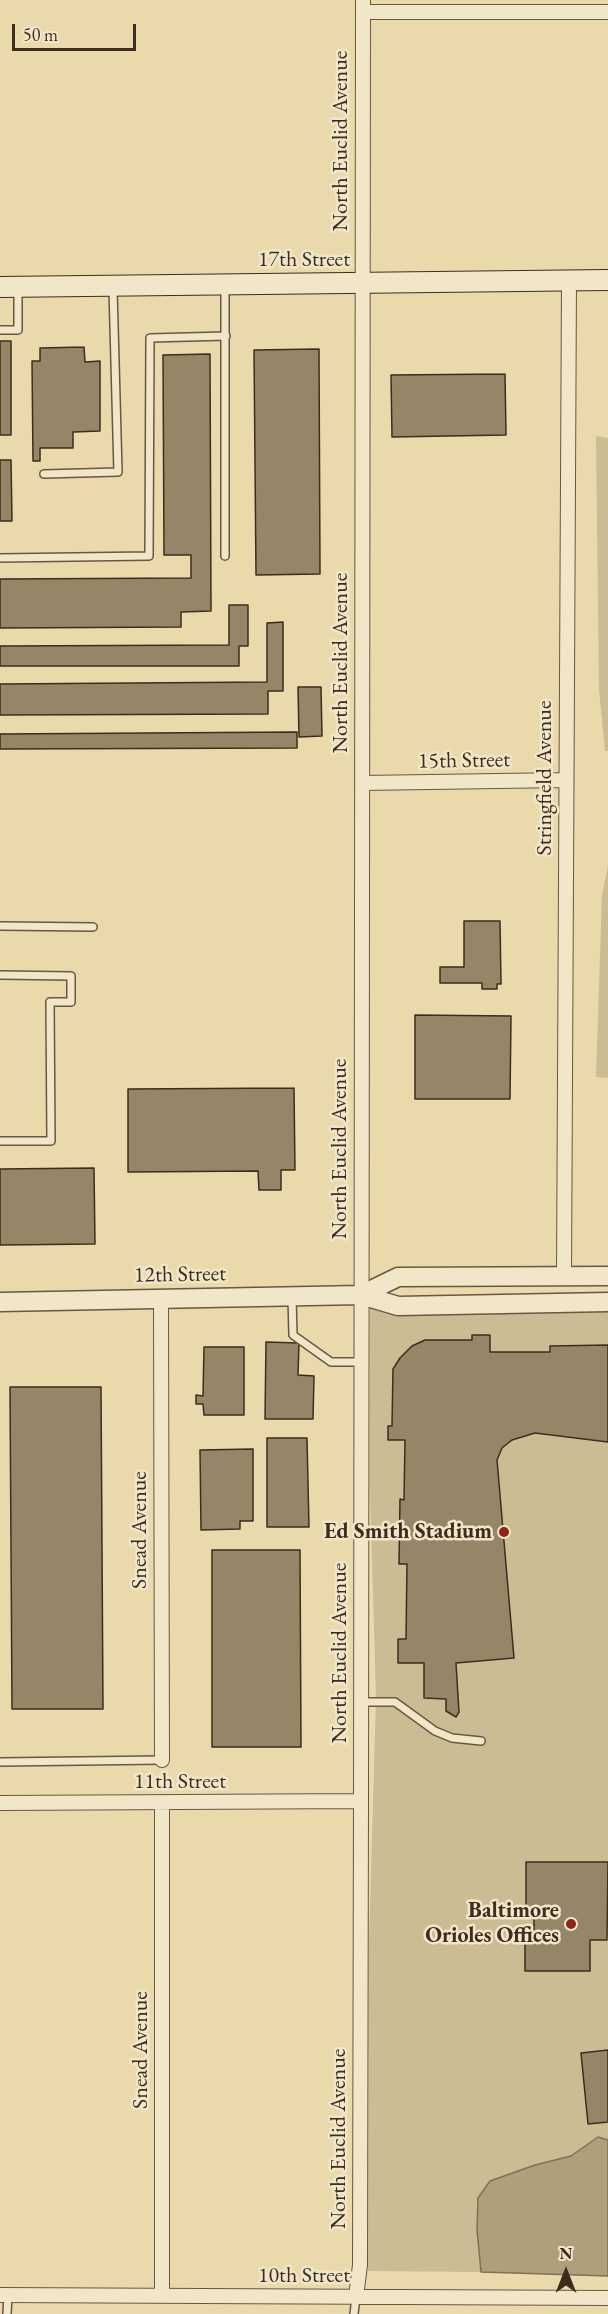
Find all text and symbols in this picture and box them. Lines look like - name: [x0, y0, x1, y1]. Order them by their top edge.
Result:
- scale bar: [15, 12, 140, 50]
- text: 50 m: [23, 23, 58, 46]
- street label: North Euclid Avenue: [328, 51, 354, 231]
- street label: 17th Street: [258, 247, 350, 273]
- street label: North Euclid Avenue: [328, 573, 354, 753]
- street label: Stringfield Avenue: [532, 701, 558, 855]
- street label: 15th Street: [418, 747, 510, 775]
- street label: North Euclid Avenue: [327, 1059, 353, 1239]
- street label: 12th Street: [134, 1261, 226, 1289]
- street label: Snead Avenue: [127, 1471, 153, 1589]
- place label: Ed Smith Stadium: [324, 1519, 492, 1545]
- marker: Ed Smith Stadium: [497, 1525, 511, 1539]
- street label: North Euclid Avenue: [327, 1563, 353, 1743]
- street label: 11th Street: [134, 1769, 226, 1795]
- place label: Baltimore Orioles Offices: [425, 1898, 559, 1950]
- marker: Baltimore Orioles Offices: [564, 1917, 578, 1931]
- street label: Snead Avenue: [128, 1991, 154, 2109]
- street label: North Euclid Avenue: [326, 2049, 352, 2229]
- north arrow: [536, 2242, 596, 2302]
- text: N: [560, 2243, 572, 2264]
- street label: 10th Street: [258, 2263, 350, 2289]

